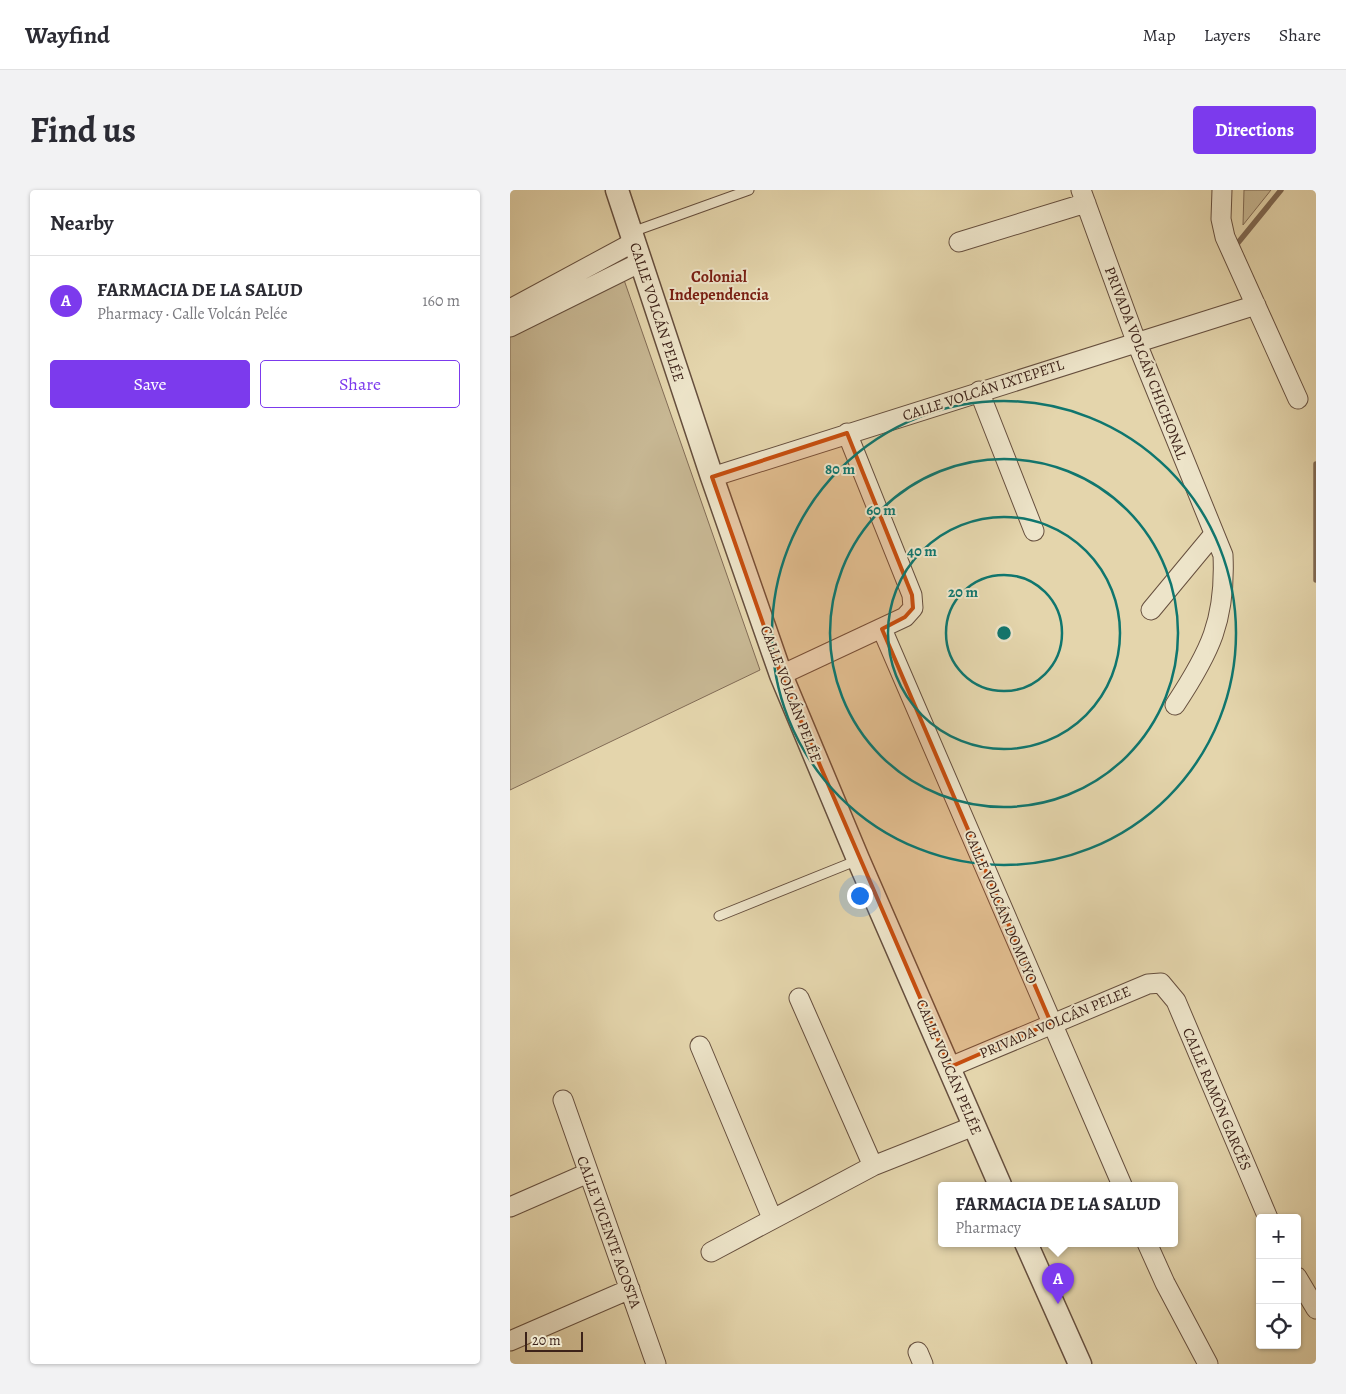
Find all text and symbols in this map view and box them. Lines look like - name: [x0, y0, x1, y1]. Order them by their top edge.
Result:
- text: Wayfind: [25, 19, 110, 51]
- text: Map: [1143, 23, 1176, 47]
- text: Layers: [1204, 23, 1251, 47]
- text: Share: [1279, 23, 1321, 47]
- text: Find us: [30, 106, 136, 154]
- button: Directions: [1193, 106, 1316, 154]
- text: Nearby: [50, 209, 113, 237]
- street label: CALLE VOLCÁN PELÉE: [625, 240, 689, 384]
- street label: PRIVADA VOLCÁN CHICHONAL: [1100, 264, 1192, 463]
- district label: Colonial Independencia: [669, 266, 769, 306]
- text: FARMACIA DE LA SALUD: [97, 277, 303, 303]
- text: A: [61, 290, 71, 312]
- text: 160 m: [422, 290, 460, 312]
- text: Pharmacy · Calle Volcán Pelée: [97, 303, 288, 325]
- street label: CALLE VOLCÁN IXTEPETL: [900, 354, 1067, 426]
- button: Save: [50, 360, 250, 408]
- button: Share: [260, 360, 460, 408]
- text: 80 m: [825, 459, 855, 479]
- text: 60 m: [866, 500, 896, 520]
- text: 40 m: [907, 541, 937, 561]
- text: 20 m: [948, 582, 978, 602]
- street label: CALLE VOLCÁN PELÉE: [756, 623, 826, 765]
- centre of rings: [995, 624, 1013, 642]
- street label: CALLE VOLCÁN DOMUYO: [960, 827, 1042, 987]
- your location: [847, 883, 873, 909]
- street label: PRIVADA VOLCÁN PELEE: [976, 981, 1134, 1063]
- street label: CALLE VOLCÁN PELÉE: [911, 996, 987, 1138]
- street label: CALLE RAMÓN GARCÉS: [1178, 1025, 1256, 1173]
- street label: CALLE VICENTE ACOSTA: [572, 1153, 646, 1311]
- popup: [938, 1182, 1178, 1247]
- text: FARMACIA DE LA SALUD: [955, 1191, 1161, 1217]
- map controls: [1256, 1214, 1301, 1349]
- button: +: [1256, 1214, 1301, 1259]
- text: Pharmacy: [955, 1217, 1021, 1239]
- button: −: [1256, 1259, 1301, 1304]
- pin: A: [1042, 1263, 1074, 1304]
- button: locate: [1256, 1304, 1301, 1349]
- scale bar: [525, 1329, 582, 1352]
- text: 20 m: [532, 1331, 561, 1350]

